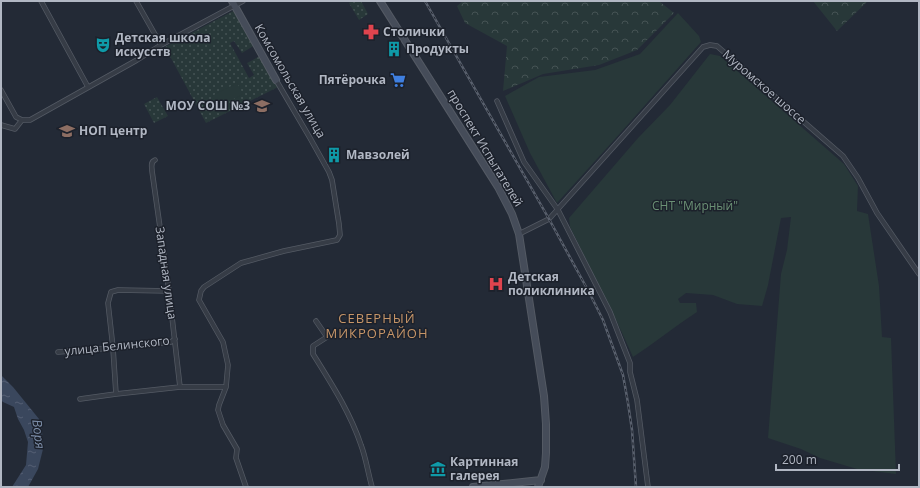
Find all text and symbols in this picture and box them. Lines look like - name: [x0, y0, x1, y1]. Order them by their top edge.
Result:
- street label: Комсомольская улица: [251, 20, 330, 141]
- pharmacy icon: Столички: [362, 23, 380, 41]
- place label: Столички: [383, 23, 445, 40]
- place label: Детская школа искусств: [115, 29, 210, 60]
- theatre icon: Детская школа искусств: [94, 36, 112, 54]
- building icon: Продукты: [385, 40, 403, 58]
- place label: Продукты: [406, 40, 469, 57]
- street label: Муромское шоссе: [719, 46, 810, 128]
- place label: Пятёрочка: [319, 71, 386, 88]
- supermarket icon: Пятёрочка: [389, 71, 407, 89]
- street label: проспект Испытателей: [444, 86, 527, 210]
- place label: МОУ СОШ №3: [166, 97, 250, 114]
- school or university icon: МОУ СОШ №3: [253, 97, 271, 115]
- school or university icon: НОП центр: [58, 122, 76, 140]
- place label: НОП центр: [79, 122, 148, 139]
- building icon: Мавзолей: [325, 146, 343, 164]
- place label: Мавзолей: [346, 146, 410, 163]
- park label: СНТ "Мирный": [652, 197, 738, 214]
- street label: Западная улица: [152, 226, 181, 320]
- place label: Детская поликлиника: [508, 268, 595, 299]
- hospital icon: Детская поликлиника: [487, 275, 505, 293]
- district label: СЕВЕРНЫЙ МИКРОРАЙОН: [325, 309, 429, 342]
- street label: улица Белинского: [64, 332, 170, 359]
- water label: Воря: [28, 418, 50, 450]
- scale bar: [776, 446, 899, 472]
- text: 200 m: [782, 451, 817, 468]
- place label: Картинная галерея: [450, 453, 518, 484]
- museum icon: Картинная галерея: [429, 460, 447, 478]

